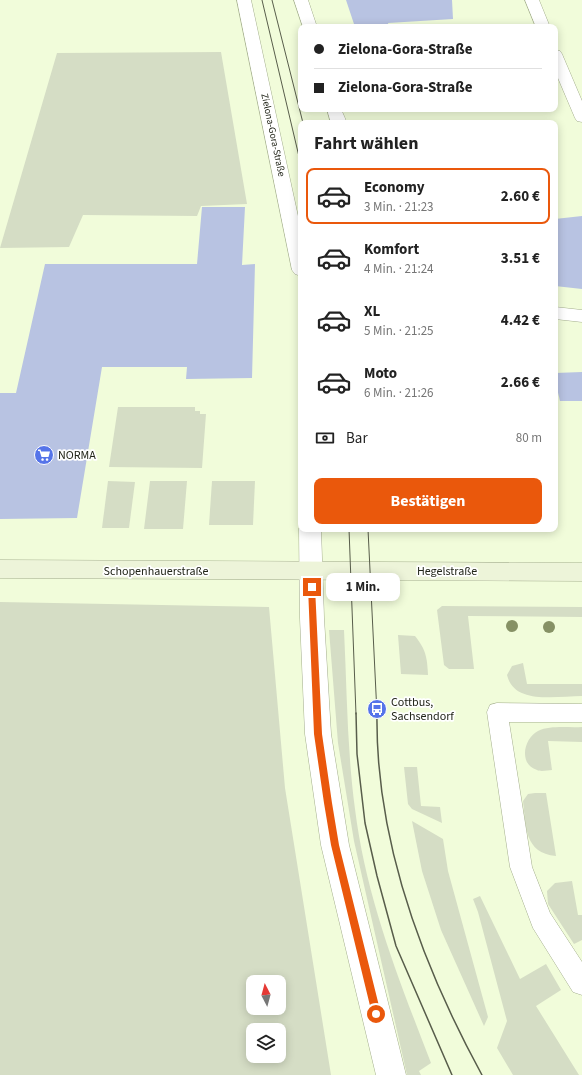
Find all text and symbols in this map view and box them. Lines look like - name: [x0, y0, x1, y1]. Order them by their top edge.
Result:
- text: Zielona-Gora-Straße: [338, 39, 472, 60]
- text: Zielona-Gora-Straße: [338, 77, 472, 98]
- street label: Zielona-Gora-Straße: [257, 92, 289, 178]
- text: Fahrt wählen: [314, 131, 419, 156]
- text: Economy: [364, 177, 425, 198]
- icon: car: [316, 178, 352, 214]
- text: 2.60 €: [501, 186, 540, 207]
- text: 3 Min. · 21:23: [364, 198, 434, 216]
- text: Komfort: [364, 239, 419, 260]
- icon: car: [316, 240, 352, 276]
- text: 3.51 €: [501, 248, 540, 269]
- text: 4 Min. · 21:24: [364, 260, 434, 278]
- text: XL: [364, 301, 380, 322]
- icon: car: [316, 302, 352, 338]
- text: 4.42 €: [501, 310, 540, 331]
- text: 5 Min. · 21:25: [364, 322, 434, 340]
- text: Moto: [364, 363, 397, 384]
- icon: car: [316, 364, 352, 400]
- text: 2.66 €: [501, 372, 540, 393]
- text: 6 Min. · 21:26: [364, 384, 434, 402]
- icon: cash: [314, 427, 336, 449]
- text: Bar: [346, 428, 368, 449]
- text: 80 m: [516, 429, 542, 447]
- supermarket icon: NORMA: [33, 444, 55, 466]
- place label: NORMA: [58, 447, 96, 464]
- button: Bestätigen: [314, 478, 542, 524]
- street label: Schopenhauerstraße: [104, 563, 208, 580]
- street label: Hegelstraße: [417, 563, 477, 580]
- callout: 1 Min.: [326, 573, 400, 601]
- route end: [303, 578, 321, 596]
- text: 1 Min.: [346, 578, 380, 596]
- place label: Cottbus, Sachsendorf: [391, 694, 454, 725]
- bus stop icon: Cottbus, Sachsendorf: [366, 698, 388, 720]
- north arrow: [246, 975, 286, 1015]
- map controls: [246, 975, 286, 1063]
- route start: [367, 1005, 385, 1023]
- button: layers: [246, 1023, 286, 1063]

